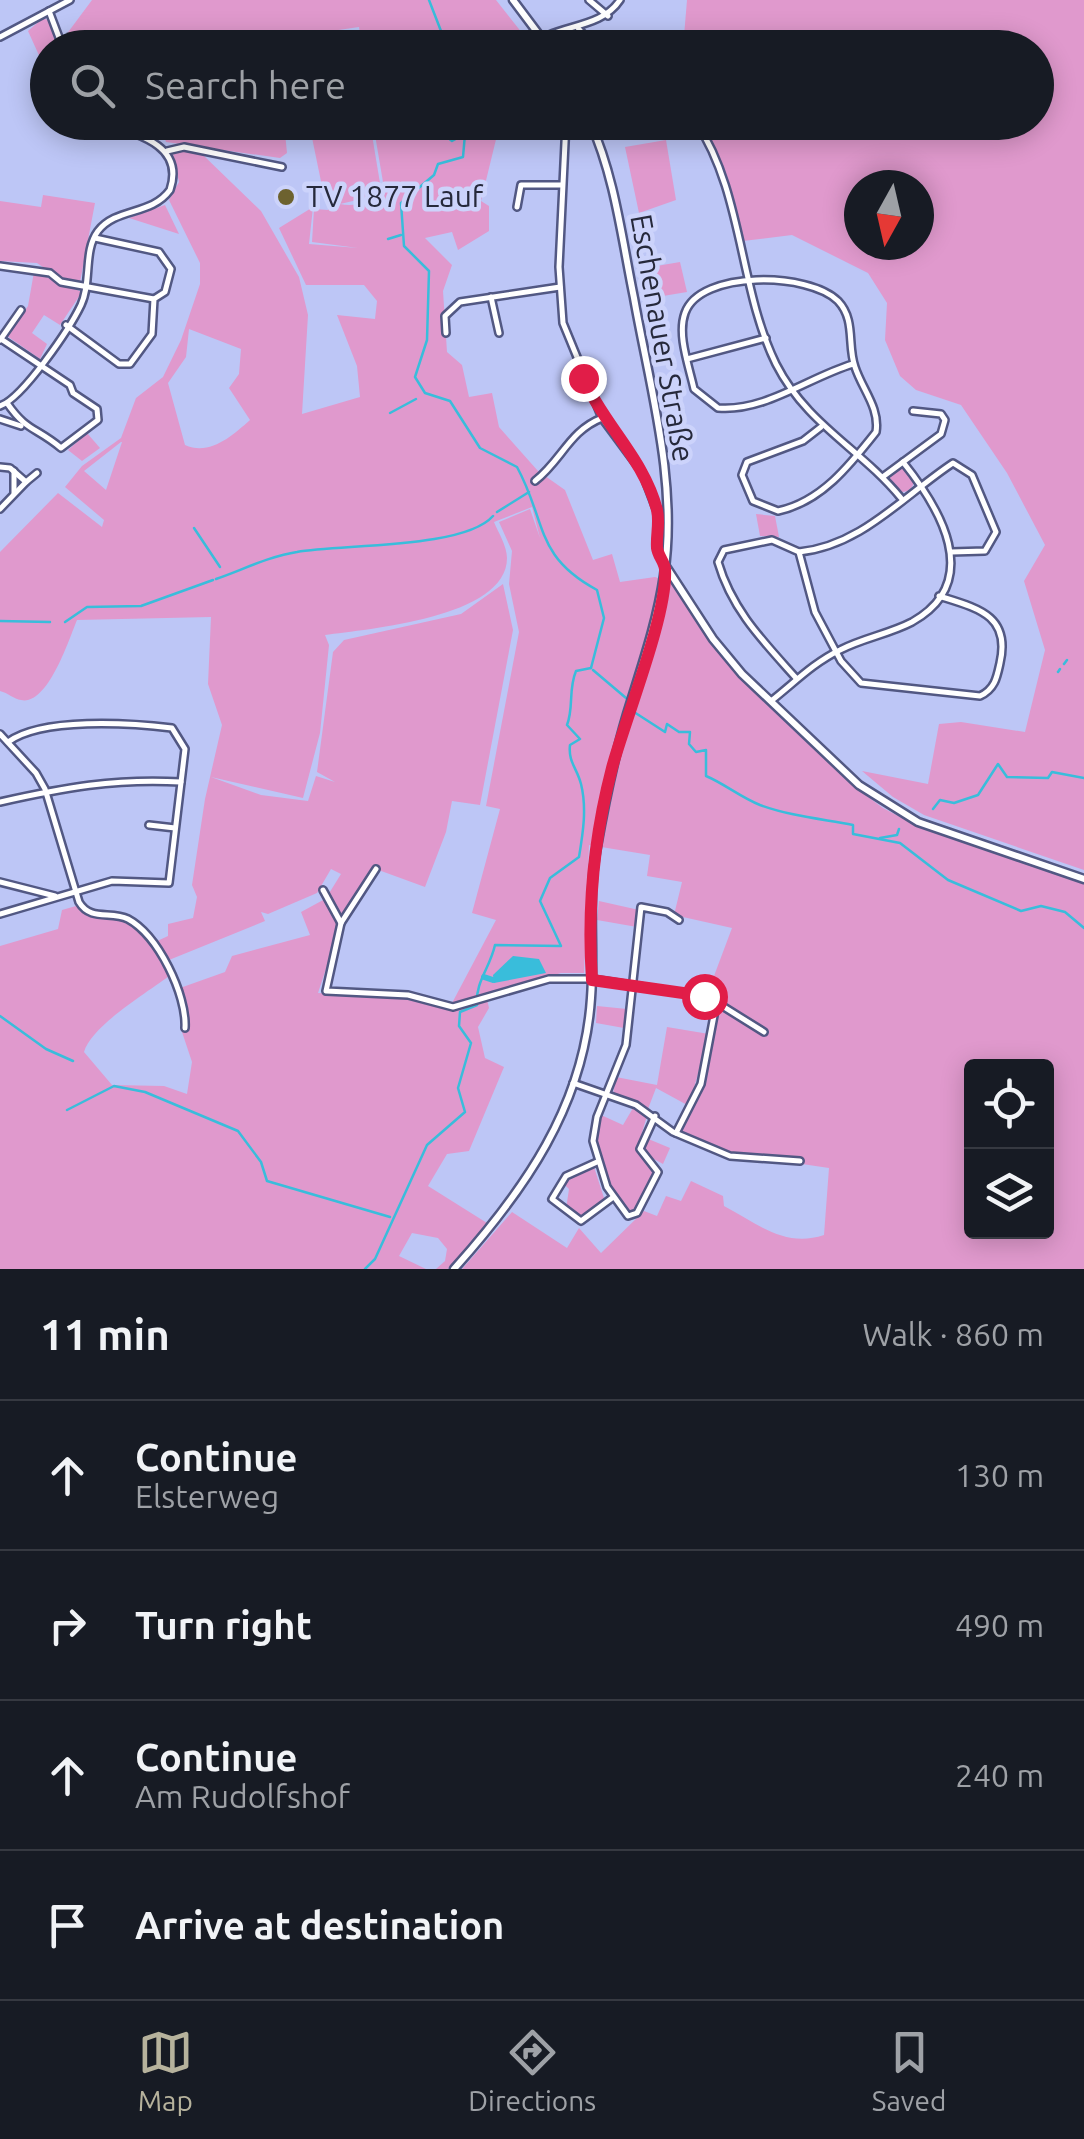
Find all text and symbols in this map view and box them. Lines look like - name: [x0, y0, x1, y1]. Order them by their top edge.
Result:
- search box: [30, 30, 1054, 140]
- icon: search: [65, 58, 120, 113]
- text: Search here: [145, 64, 346, 106]
- north arrow: [844, 170, 934, 260]
- place label: TV 1877 Lauf: [306, 179, 484, 213]
- marker: TV 1877 Lauf: [275, 186, 297, 208]
- street label: Eschenauer Straße: [624, 211, 702, 464]
- route end: [561, 356, 607, 402]
- route start: [682, 974, 728, 1020]
- map controls: [964, 1059, 1054, 1239]
- button: locate: [964, 1059, 1054, 1149]
- button: layers: [964, 1149, 1054, 1239]
- text: 11 min: [40, 1311, 170, 1358]
- text: Walk · 860 m: [862, 1316, 1044, 1352]
- text: Continue: [135, 1436, 297, 1478]
- icon: ahead: [40, 1448, 95, 1503]
- text: 130 m: [955, 1457, 1044, 1493]
- text: Elsterweg: [135, 1478, 279, 1514]
- icon: right: [40, 1598, 95, 1653]
- text: Turn right: [135, 1604, 312, 1646]
- text: 490 m: [955, 1607, 1044, 1643]
- text: Continue: [135, 1736, 297, 1778]
- icon: ahead: [40, 1748, 95, 1803]
- text: 240 m: [955, 1757, 1044, 1793]
- text: Am Rudolfshof: [135, 1778, 350, 1814]
- icon: arrive: [40, 1898, 95, 1953]
- text: Arrive at destination: [135, 1904, 504, 1946]
- tab: Map: [138, 2025, 193, 2116]
- tab: Directions: [468, 2025, 596, 2116]
- tab: Saved: [872, 2025, 946, 2116]

